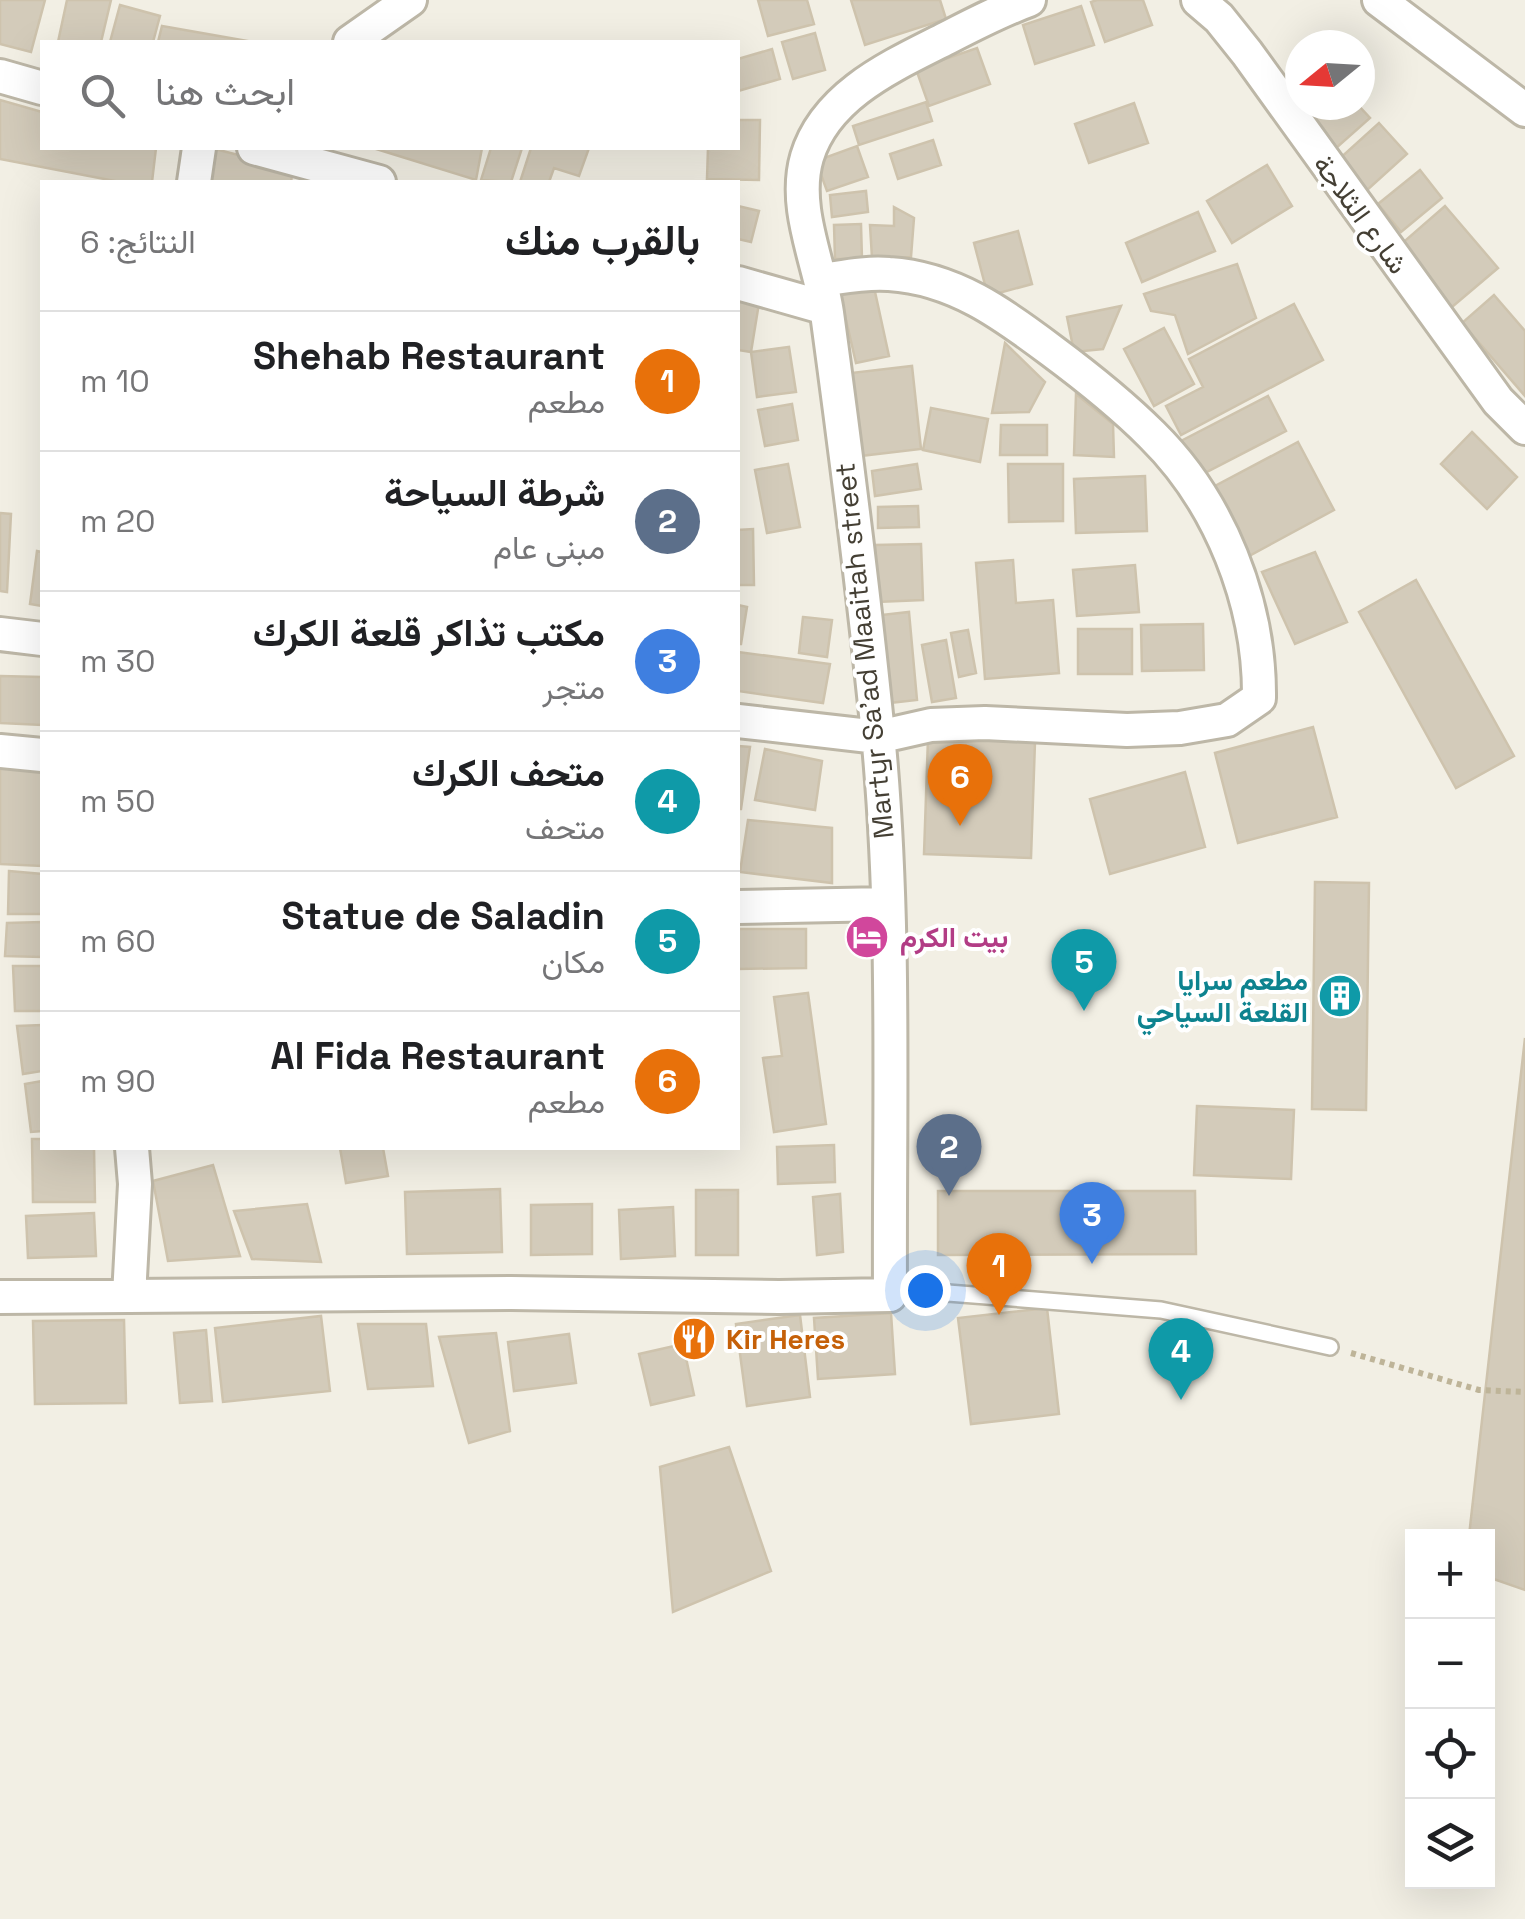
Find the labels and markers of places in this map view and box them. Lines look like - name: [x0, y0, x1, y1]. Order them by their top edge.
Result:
- pin: 6: [928, 744, 992, 826]
- hotel icon: بيت الكرم: [844, 914, 890, 960]
- place label: بيت الكرم: [900, 919, 1008, 956]
- pin: 5: [1052, 928, 1116, 1011]
- place label: مطعم سرايا القلعة السياحي: [1137, 962, 1308, 1036]
- building icon: مطعم سرايا القلعة السياحي: [1317, 973, 1363, 1019]
- pin: 2: [916, 1114, 982, 1196]
- pin: 3: [1060, 1182, 1124, 1264]
- pin: 1: [966, 1232, 1032, 1315]
- restaurant icon: Kir Heres: [671, 1316, 717, 1362]
- pin: 4: [1148, 1318, 1214, 1400]
- place label: Kir Heres: [726, 1321, 845, 1357]

